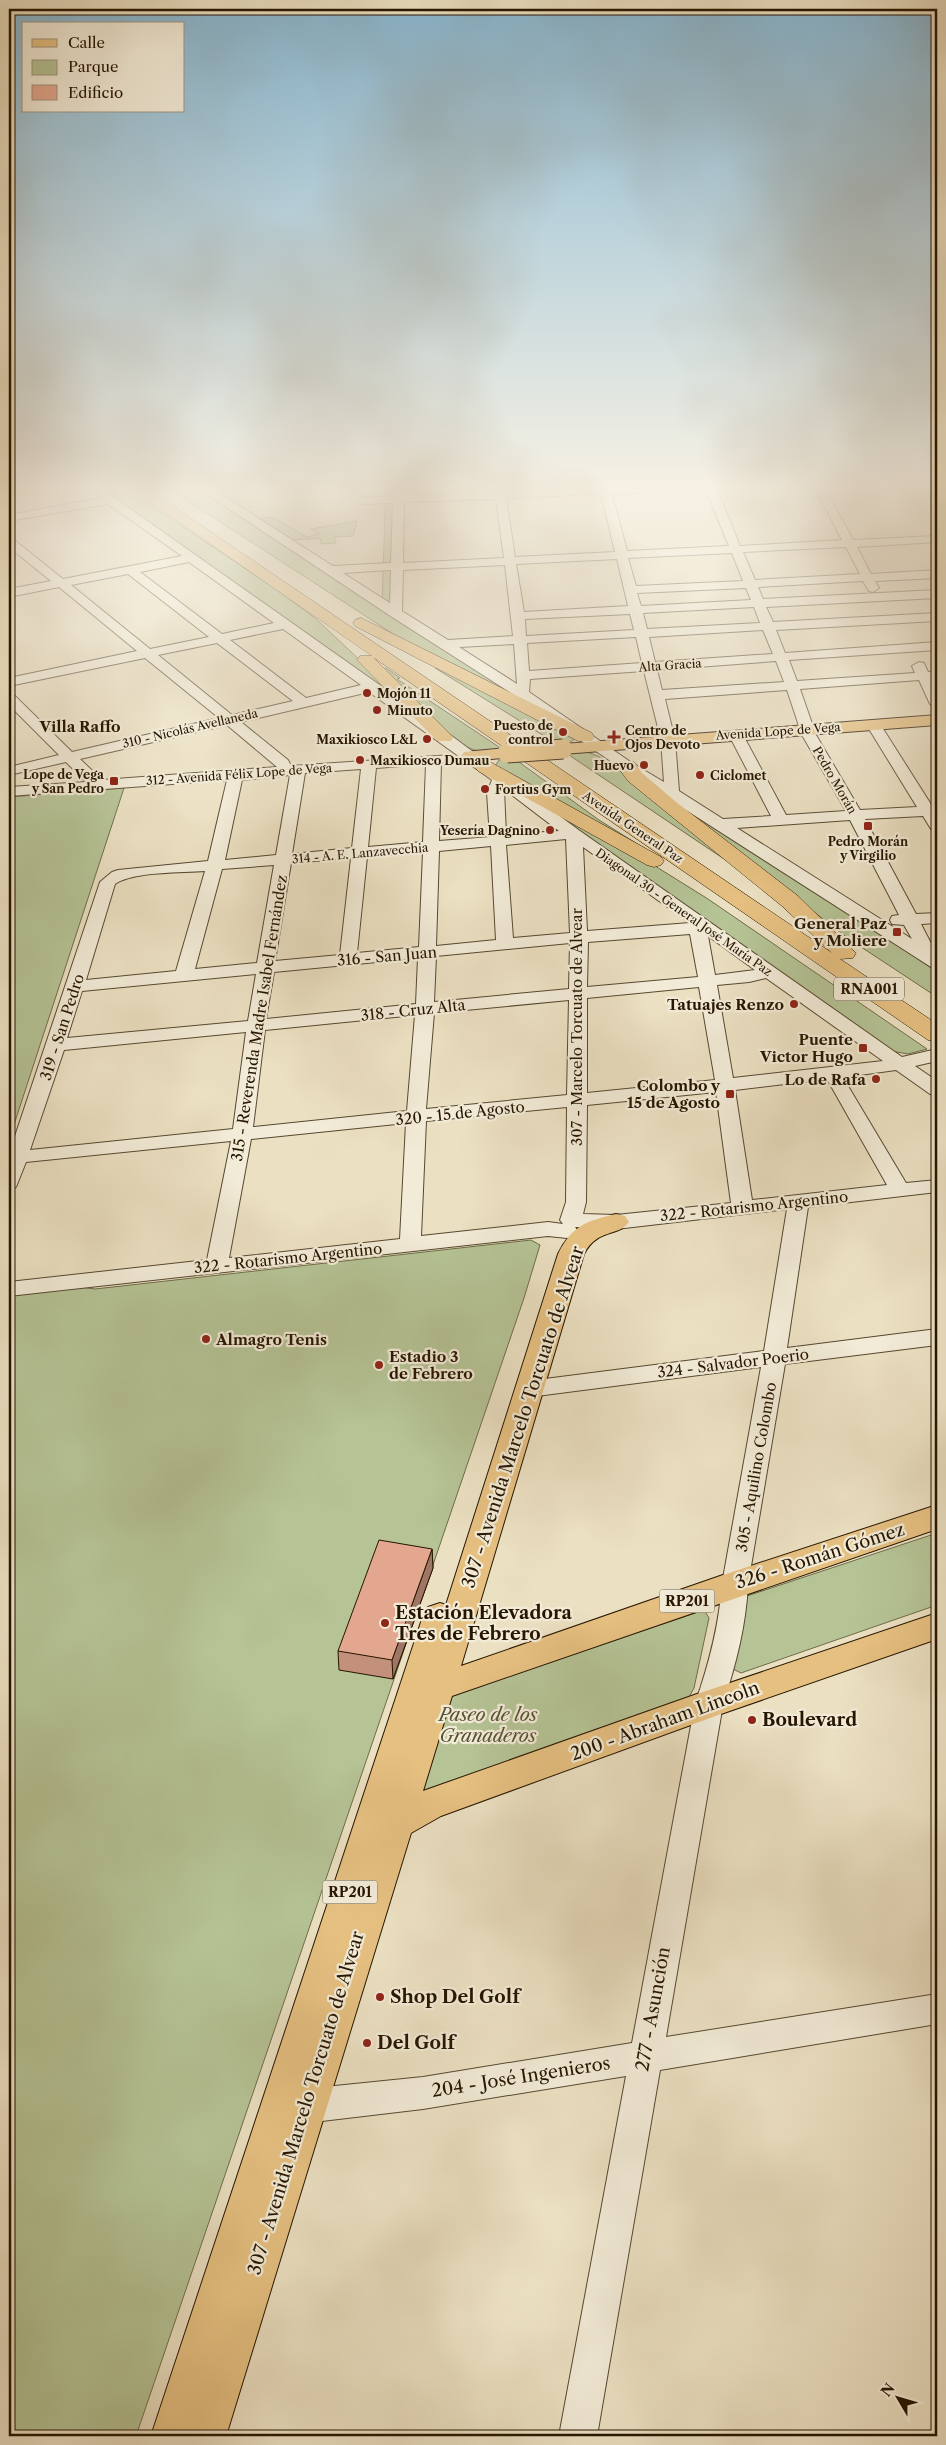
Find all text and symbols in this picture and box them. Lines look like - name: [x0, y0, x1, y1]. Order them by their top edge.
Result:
- legend: [22, 22, 185, 112]
- text: Calle: [68, 33, 105, 52]
- text: Parque: [68, 57, 118, 76]
- text: Edificio: [68, 83, 123, 102]
- street label: Alta Gracia: [637, 655, 703, 675]
- place label: Mojón 11: [377, 686, 431, 701]
- marker: Mojón 11: [361, 687, 373, 699]
- place label: Minuto: [387, 703, 433, 718]
- marker: Minuto: [371, 704, 383, 716]
- street label: 310 - Nicolás Avellaneda: [121, 705, 260, 751]
- district label: Villa Raffo: [38, 717, 121, 736]
- place label: Puesto de control: [494, 718, 553, 747]
- street label: Avenida Lope de Vega: [714, 719, 842, 743]
- place label: Centro de Ojos Devoto: [625, 723, 700, 752]
- marker: Puesto de control: [557, 726, 569, 738]
- marker: Centro de Ojos Devoto: [607, 730, 621, 744]
- place label: Maxikiosco L&L: [316, 732, 418, 747]
- marker: Maxikiosco L&L: [421, 733, 433, 745]
- street label: Pedro Morán: [810, 744, 861, 817]
- place label: Maxikiosco Dumau: [370, 753, 490, 768]
- marker: Maxikiosco Dumau: [354, 754, 366, 766]
- place label: Huevo: [594, 758, 634, 773]
- marker: Huevo: [638, 759, 650, 771]
- street label: 312 - Avenida Félix Lope de Vega: [146, 760, 333, 788]
- place label: Lope de Vega y San Pedro: [23, 767, 105, 796]
- place label: Ciclomet: [710, 768, 767, 783]
- marker: Ciclomet: [694, 769, 706, 781]
- marker: Lope de Vega y San Pedro: [108, 775, 120, 787]
- place label: Fortius Gym: [495, 782, 571, 797]
- marker: Fortius Gym: [479, 783, 491, 795]
- street label: Avenida General Paz: [579, 787, 686, 866]
- marker: Pedro Morán y Virgilio: [862, 820, 874, 832]
- place label: Yesería Dagnino: [439, 823, 540, 838]
- marker: Yesería Dagnino: [544, 824, 556, 836]
- place label: Pedro Morán y Virgilio: [828, 834, 909, 863]
- street label: 314 - A. E. Lanzavecchia: [291, 840, 429, 866]
- street label: Diagonal 30 - General José María Paz: [593, 845, 775, 979]
- street label: 315 - Reverenda Madre Isabel Fernández: [227, 873, 291, 1163]
- street label: 307 - Marcelo Torcuato de Alvear: [567, 907, 586, 1146]
- place label: General Paz y Moliere: [794, 914, 887, 950]
- marker: General Paz y Moliere: [891, 926, 903, 938]
- street label: 316 - San Juan: [336, 942, 438, 970]
- street label: 319 - San Pedro: [36, 971, 88, 1083]
- road number: RNA001: [834, 978, 904, 1001]
- street label: 318 - Cruz Alta: [360, 995, 466, 1025]
- place label: Tatuajes Renzo: [667, 995, 784, 1014]
- marker: Tatuajes Renzo: [788, 998, 800, 1010]
- place label: Puente Victor Hugo: [759, 1030, 853, 1066]
- marker: Puente Victor Hugo: [857, 1042, 869, 1054]
- place label: Lo de Rafa: [784, 1070, 866, 1089]
- marker: Lo de Rafa: [870, 1073, 882, 1085]
- place label: Colombo y 15 de Agosto: [627, 1076, 721, 1112]
- marker: Colombo y 15 de Agosto: [724, 1088, 736, 1100]
- street label: 320 - 15 de Agosto: [395, 1097, 525, 1129]
- street label: 322 - Rotarismo Argentino: [659, 1187, 849, 1225]
- street label: 322 - Rotarismo Argentino: [193, 1239, 383, 1277]
- street label: 307 - Avenida Marcelo Torcuato de Alvear: [457, 1243, 589, 1591]
- place label: Almagro Tenis: [215, 1330, 327, 1349]
- marker: Almagro Tenis: [200, 1333, 212, 1345]
- street label: 324 - Salvador Poerio: [656, 1344, 810, 1382]
- place label: Estadio 3 de Febrero: [389, 1347, 473, 1383]
- marker: Estadio 3 de Febrero: [373, 1359, 385, 1371]
- street label: 305 - Aquilino Colombo: [732, 1381, 780, 1553]
- street label: 326 - Román Gómez: [733, 1518, 907, 1594]
- road number: RP201: [660, 1590, 714, 1612]
- place label: Estación Elevadora Tres de Febrero: [395, 1602, 573, 1645]
- marker: Estación Elevadora Tres de Febrero: [379, 1617, 391, 1629]
- street label: 200 - Abraham Lincoln: [568, 1677, 762, 1765]
- park label: Paseo de los Granaderos: [437, 1704, 537, 1747]
- place label: Boulevard: [762, 1709, 857, 1731]
- marker: Boulevard: [746, 1714, 758, 1726]
- road number: RP201: [322, 1880, 378, 1904]
- street label: 307 - Avenida Marcelo Torcuato de Alvear: [243, 1928, 369, 2277]
- street label: 277 - Asunción: [631, 1945, 675, 2073]
- place label: Shop Del Golf: [390, 1986, 522, 2008]
- marker: Shop Del Golf: [374, 1991, 386, 2003]
- place label: Del Golf: [377, 2032, 457, 2054]
- marker: Del Golf: [361, 2037, 373, 2049]
- street label: 204 - José Ingenieros: [430, 2052, 612, 2102]
- north arrow: [874, 2372, 924, 2422]
- text: N: [877, 2380, 899, 2400]

